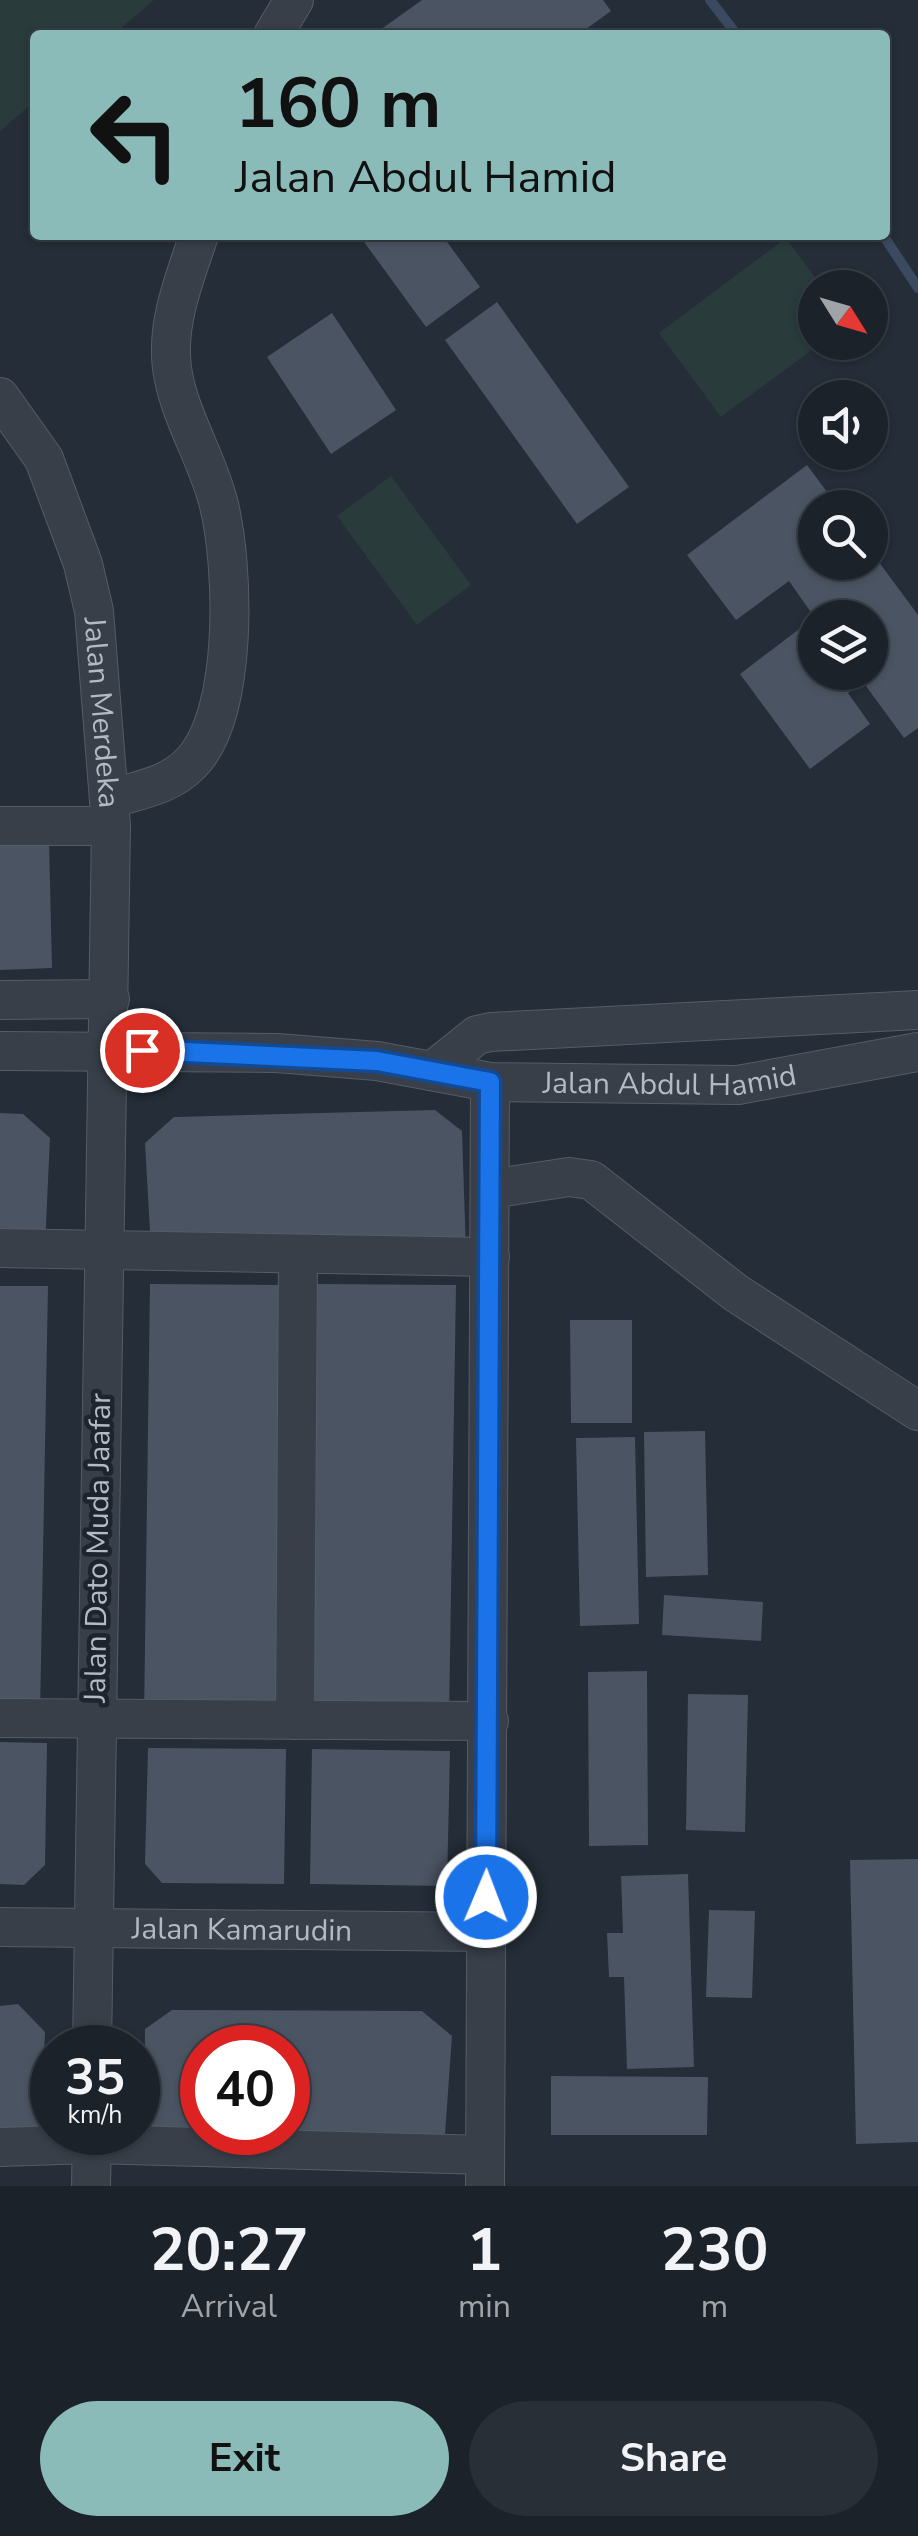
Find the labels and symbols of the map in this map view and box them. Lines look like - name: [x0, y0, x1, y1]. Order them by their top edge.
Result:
- north arrow: [798, 270, 888, 360]
- street label: Jalan Merdeka: [74, 614, 130, 810]
- pin: [100, 1008, 185, 1093]
- street label: Jalan Abdul Hamid: [541, 1054, 800, 1106]
- street label: Jalan Dato Muda Jaafar: [75, 1393, 121, 1704]
- position arrow: [434, 1845, 538, 1949]
- street label: Jalan Kamarudin: [131, 1908, 352, 1951]
- speed limit sign: 40: [180, 2025, 310, 2155]

